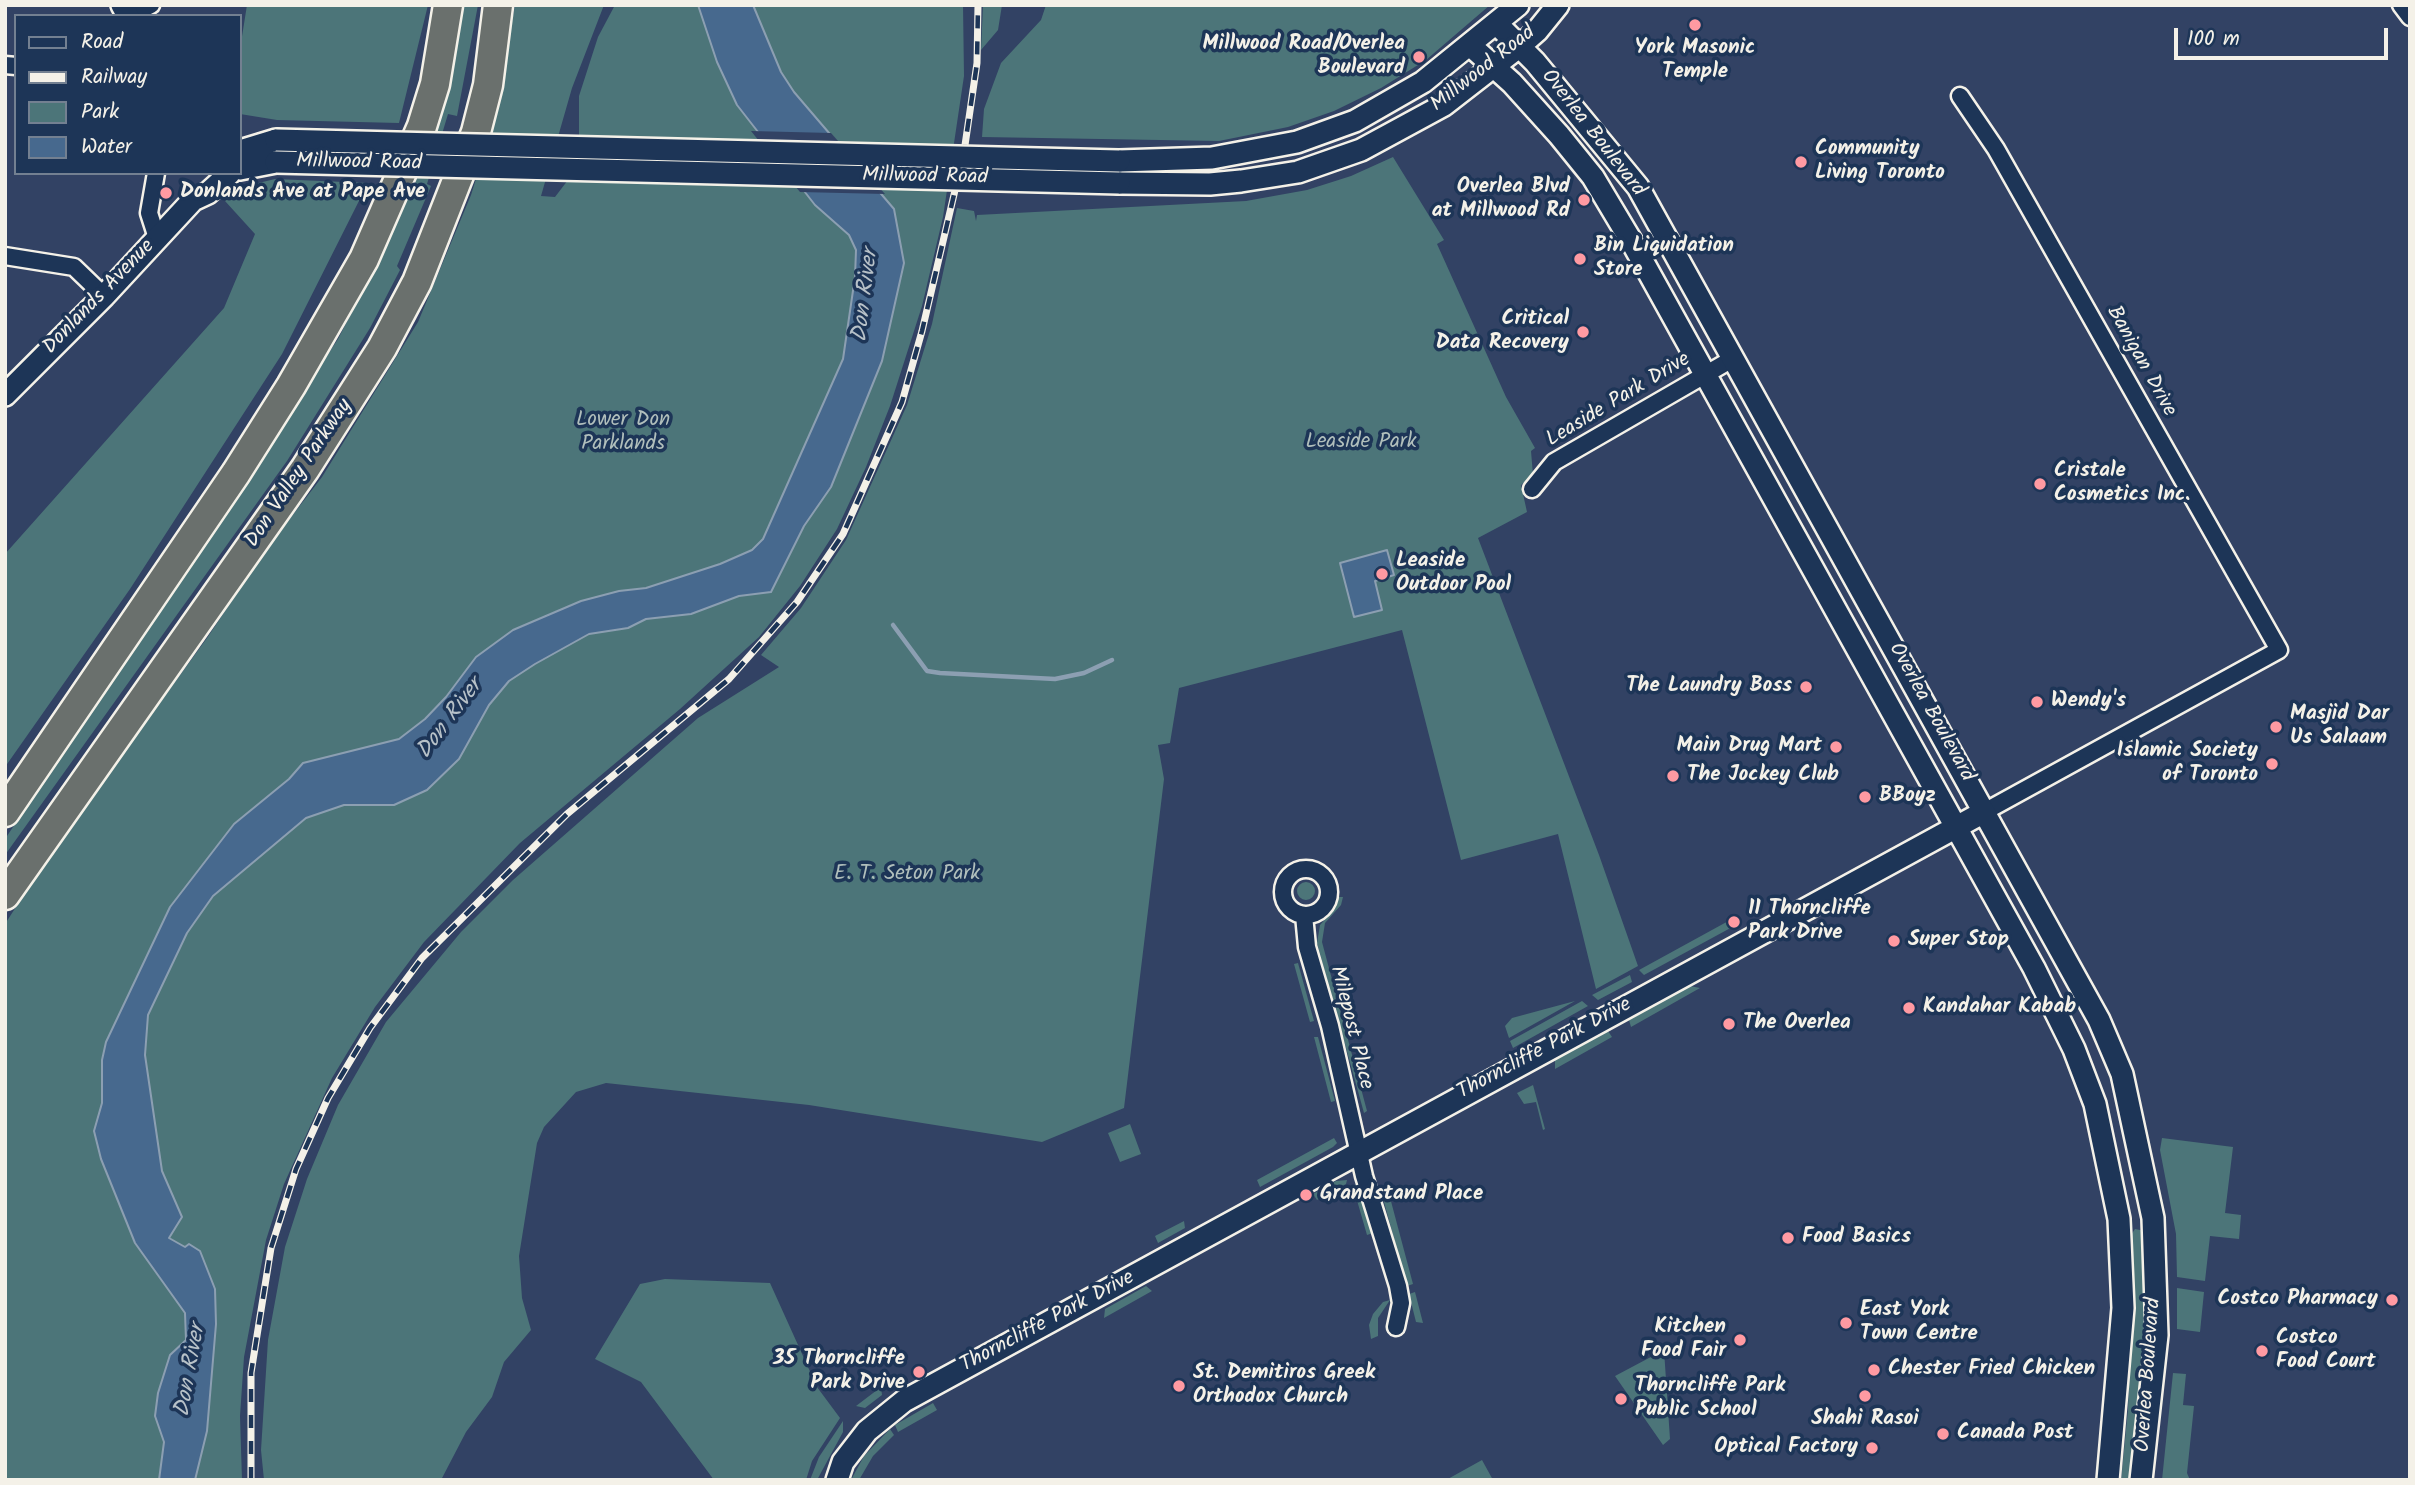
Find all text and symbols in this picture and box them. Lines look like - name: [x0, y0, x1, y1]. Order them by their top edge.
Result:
- legend: [14, 14, 242, 175]
- scale bar: [2177, 14, 2390, 58]
- marker: York Masonic Temple: [1687, 17, 1703, 33]
- street label: Millwood Road: [1427, 21, 1541, 119]
- text: 100 m: [2187, 23, 2240, 56]
- text: Road: [81, 26, 123, 59]
- place label: Millwood Road/Overlea Boulevard: [1203, 32, 1405, 82]
- place label: York Masonic Temple: [1635, 36, 1755, 86]
- marker: Millwood Road/Overlea Boulevard: [1411, 49, 1427, 65]
- text: Railway: [81, 61, 147, 94]
- street label: Overlea Boulevard: [1534, 65, 1650, 203]
- text: Park: [81, 96, 119, 129]
- text: Water: [81, 131, 132, 164]
- place label: Community Living Toronto: [1815, 137, 1945, 187]
- street label: Millwood Road: [296, 150, 422, 178]
- marker: Community Living Toronto: [1793, 154, 1809, 170]
- street label: Millwood Road: [862, 164, 988, 192]
- place label: Overlea Blvd at Millwood Rd: [1432, 175, 1570, 225]
- place label: Donlands Ave at Pape Ave: [180, 180, 425, 206]
- marker: Donlands Ave at Pape Ave: [158, 185, 174, 201]
- marker: Overlea Blvd at Millwood Rd: [1576, 192, 1592, 208]
- place label: Bin Liquidation Store: [1594, 234, 1734, 284]
- street label: Donlands Avenue: [39, 235, 161, 361]
- water label: Don River: [848, 248, 886, 344]
- marker: Bin Liquidation Store: [1572, 251, 1588, 267]
- street label: Banigan Drive: [2099, 302, 2181, 422]
- place label: Critical Data Recovery: [1436, 307, 1569, 357]
- marker: Critical Data Recovery: [1575, 324, 1591, 340]
- street label: Leaside Park Drive: [1543, 348, 1695, 454]
- street label: Don Valley Parkway: [241, 395, 359, 553]
- park label: Lower Don Parklands: [576, 408, 670, 458]
- park label: Leaside Park: [1305, 430, 1417, 456]
- place label: Cristale Cosmetics Inc.: [2054, 459, 2190, 509]
- marker: Cristale Cosmetics Inc.: [2032, 476, 2048, 492]
- place label: Leaside Outdoor Pool: [1396, 549, 1511, 599]
- marker: Leaside Outdoor Pool: [1374, 566, 1390, 582]
- street label: Overlea Boulevard: [1881, 639, 1979, 787]
- water label: Don River: [412, 674, 490, 766]
- place label: The Laundry Boss: [1626, 674, 1792, 700]
- marker: The Laundry Boss: [1798, 679, 1814, 695]
- place label: Wendy's: [2051, 689, 2126, 715]
- marker: Wendy's: [2029, 694, 2045, 710]
- place label: Masjid Dar Us Salaam: [2290, 702, 2389, 752]
- marker: Masjid Dar Us Salaam: [2268, 719, 2284, 735]
- place label: Main Drug Mart: [1677, 734, 1822, 760]
- marker: Main Drug Mart: [1828, 739, 1844, 755]
- place label: Islamic Society of Toronto: [2117, 739, 2258, 789]
- marker: Islamic Society of Toronto: [2264, 756, 2280, 772]
- place label: The Jockey Club: [1687, 763, 1839, 789]
- marker: The Jockey Club: [1665, 768, 1681, 784]
- place label: BBoyz: [1879, 784, 1936, 810]
- marker: BBoyz: [1857, 789, 1873, 805]
- park label: E. T. Seton Park: [834, 862, 980, 888]
- place label: 11 Thorncliffe Park Drive: [1748, 897, 1871, 947]
- marker: 11 Thorncliffe Park Drive: [1726, 914, 1742, 930]
- place label: Super Stop: [1908, 928, 2009, 954]
- marker: Super Stop: [1886, 933, 1902, 949]
- street label: Milepost Place: [1322, 964, 1378, 1092]
- street label: Thorncliffe Park Drive: [1454, 993, 1636, 1107]
- place label: Kandahar Kabab: [1923, 995, 2076, 1021]
- marker: Kandahar Kabab: [1901, 1000, 1917, 1016]
- place label: The Overlea: [1743, 1011, 1851, 1037]
- marker: The Overlea: [1721, 1016, 1737, 1032]
- place label: Grandstand Place: [1320, 1182, 1483, 1208]
- marker: Grandstand Place: [1298, 1187, 1314, 1203]
- place label: Food Basics: [1802, 1225, 1911, 1251]
- marker: Food Basics: [1780, 1230, 1796, 1246]
- street label: Thorncliffe Park Drive: [957, 1266, 1139, 1380]
- place label: Costco Pharmacy: [2217, 1287, 2378, 1313]
- marker: Costco Pharmacy: [2384, 1292, 2400, 1308]
- street label: Overlea Boulevard: [2132, 1297, 2168, 1453]
- place label: East York Town Centre: [1860, 1298, 1978, 1348]
- place label: Kitchen Food Fair: [1641, 1315, 1726, 1365]
- marker: East York Town Centre: [1838, 1315, 1854, 1331]
- water label: Don River: [170, 1323, 214, 1419]
- place label: Costco Food Court: [2276, 1326, 2376, 1376]
- marker: Kitchen Food Fair: [1732, 1332, 1748, 1348]
- marker: Costco Food Court: [2254, 1343, 2270, 1359]
- place label: 35 Thorncliffe Park Drive: [773, 1347, 905, 1397]
- place label: Chester Fried Chicken: [1888, 1357, 2095, 1383]
- place label: St. Demitiros Greek Orthodox Church: [1193, 1361, 1375, 1411]
- marker: Chester Fried Chicken: [1866, 1362, 1882, 1378]
- marker: 35 Thorncliffe Park Drive: [911, 1364, 927, 1380]
- place label: Thorncliffe Park Public School: [1635, 1374, 1785, 1424]
- marker: St. Demitiros Greek Orthodox Church: [1171, 1378, 1187, 1394]
- marker: Shahi Rasoi: [1857, 1388, 1873, 1404]
- marker: Thorncliffe Park Public School: [1613, 1391, 1629, 1407]
- place label: Shahi Rasoi: [1811, 1407, 1919, 1433]
- place label: Canada Post: [1957, 1421, 2074, 1447]
- marker: Canada Post: [1935, 1426, 1951, 1442]
- place label: Optical Factory: [1714, 1435, 1858, 1461]
- marker: Optical Factory: [1864, 1440, 1880, 1456]

